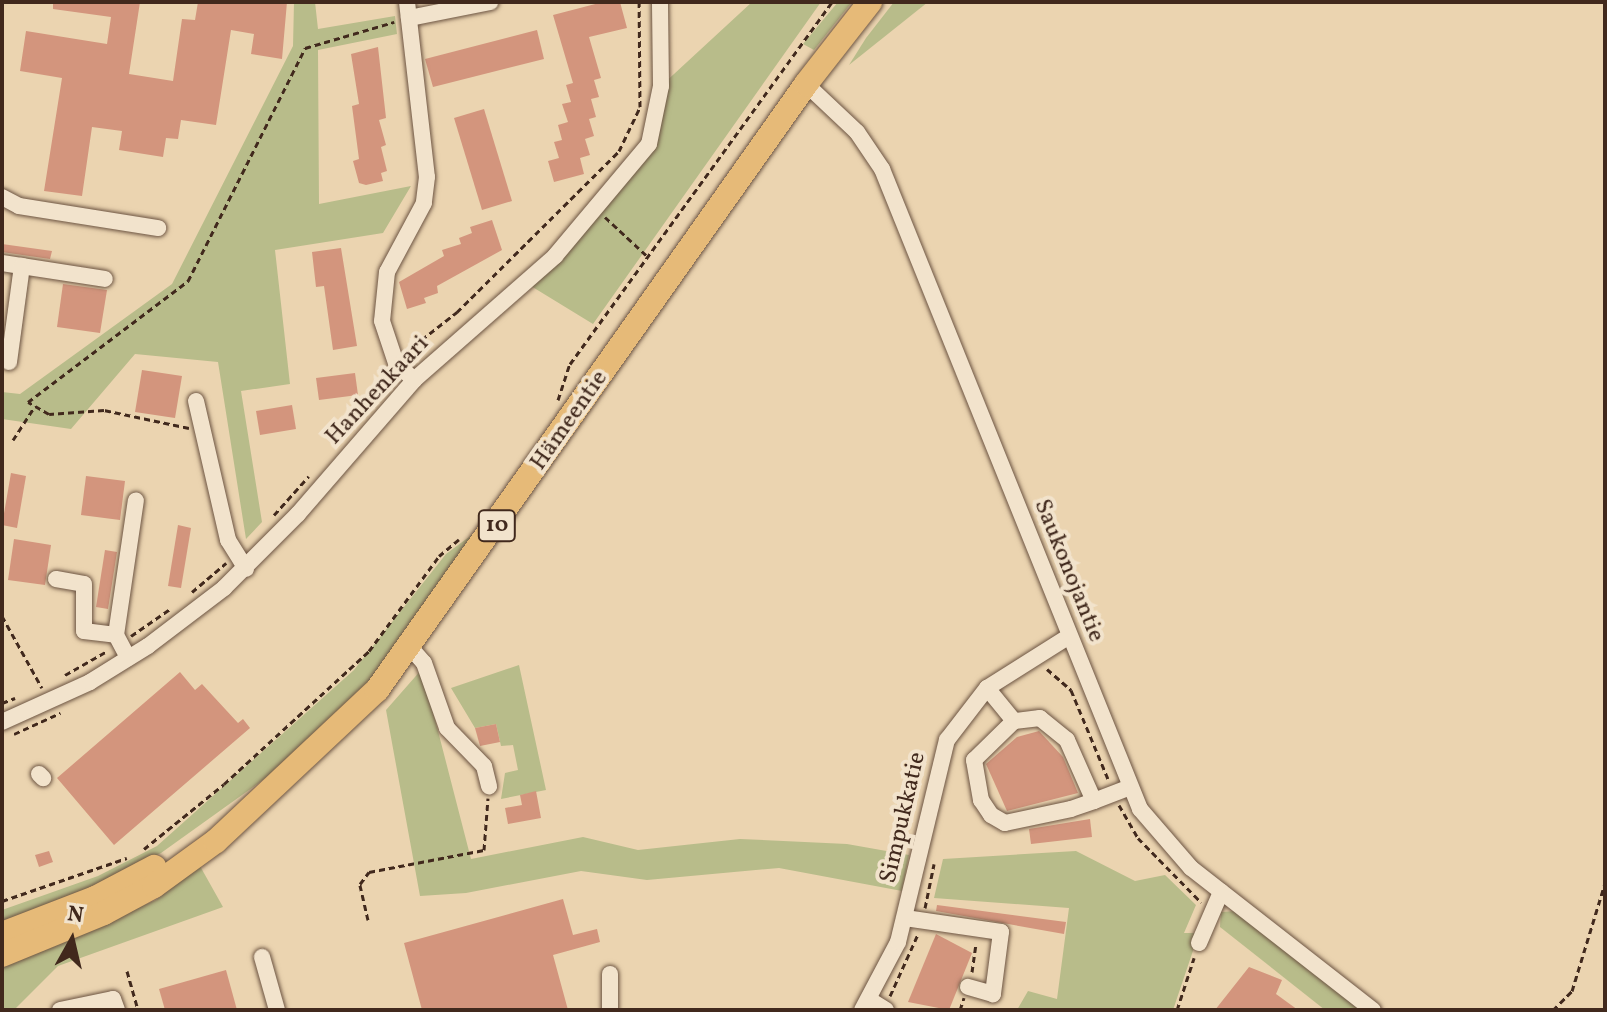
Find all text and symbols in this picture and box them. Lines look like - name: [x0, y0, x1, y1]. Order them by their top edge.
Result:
- street label: Hanhenkaari: [320, 330, 436, 452]
- street label: Hämeentie: [525, 365, 615, 477]
- street label: Saukonojantie: [1026, 495, 1110, 647]
- road number: 10: [477, 508, 517, 544]
- street label: Simpukkatie: [875, 750, 933, 886]
- text: N: [65, 899, 85, 932]
- north arrow: [32, 900, 112, 980]

